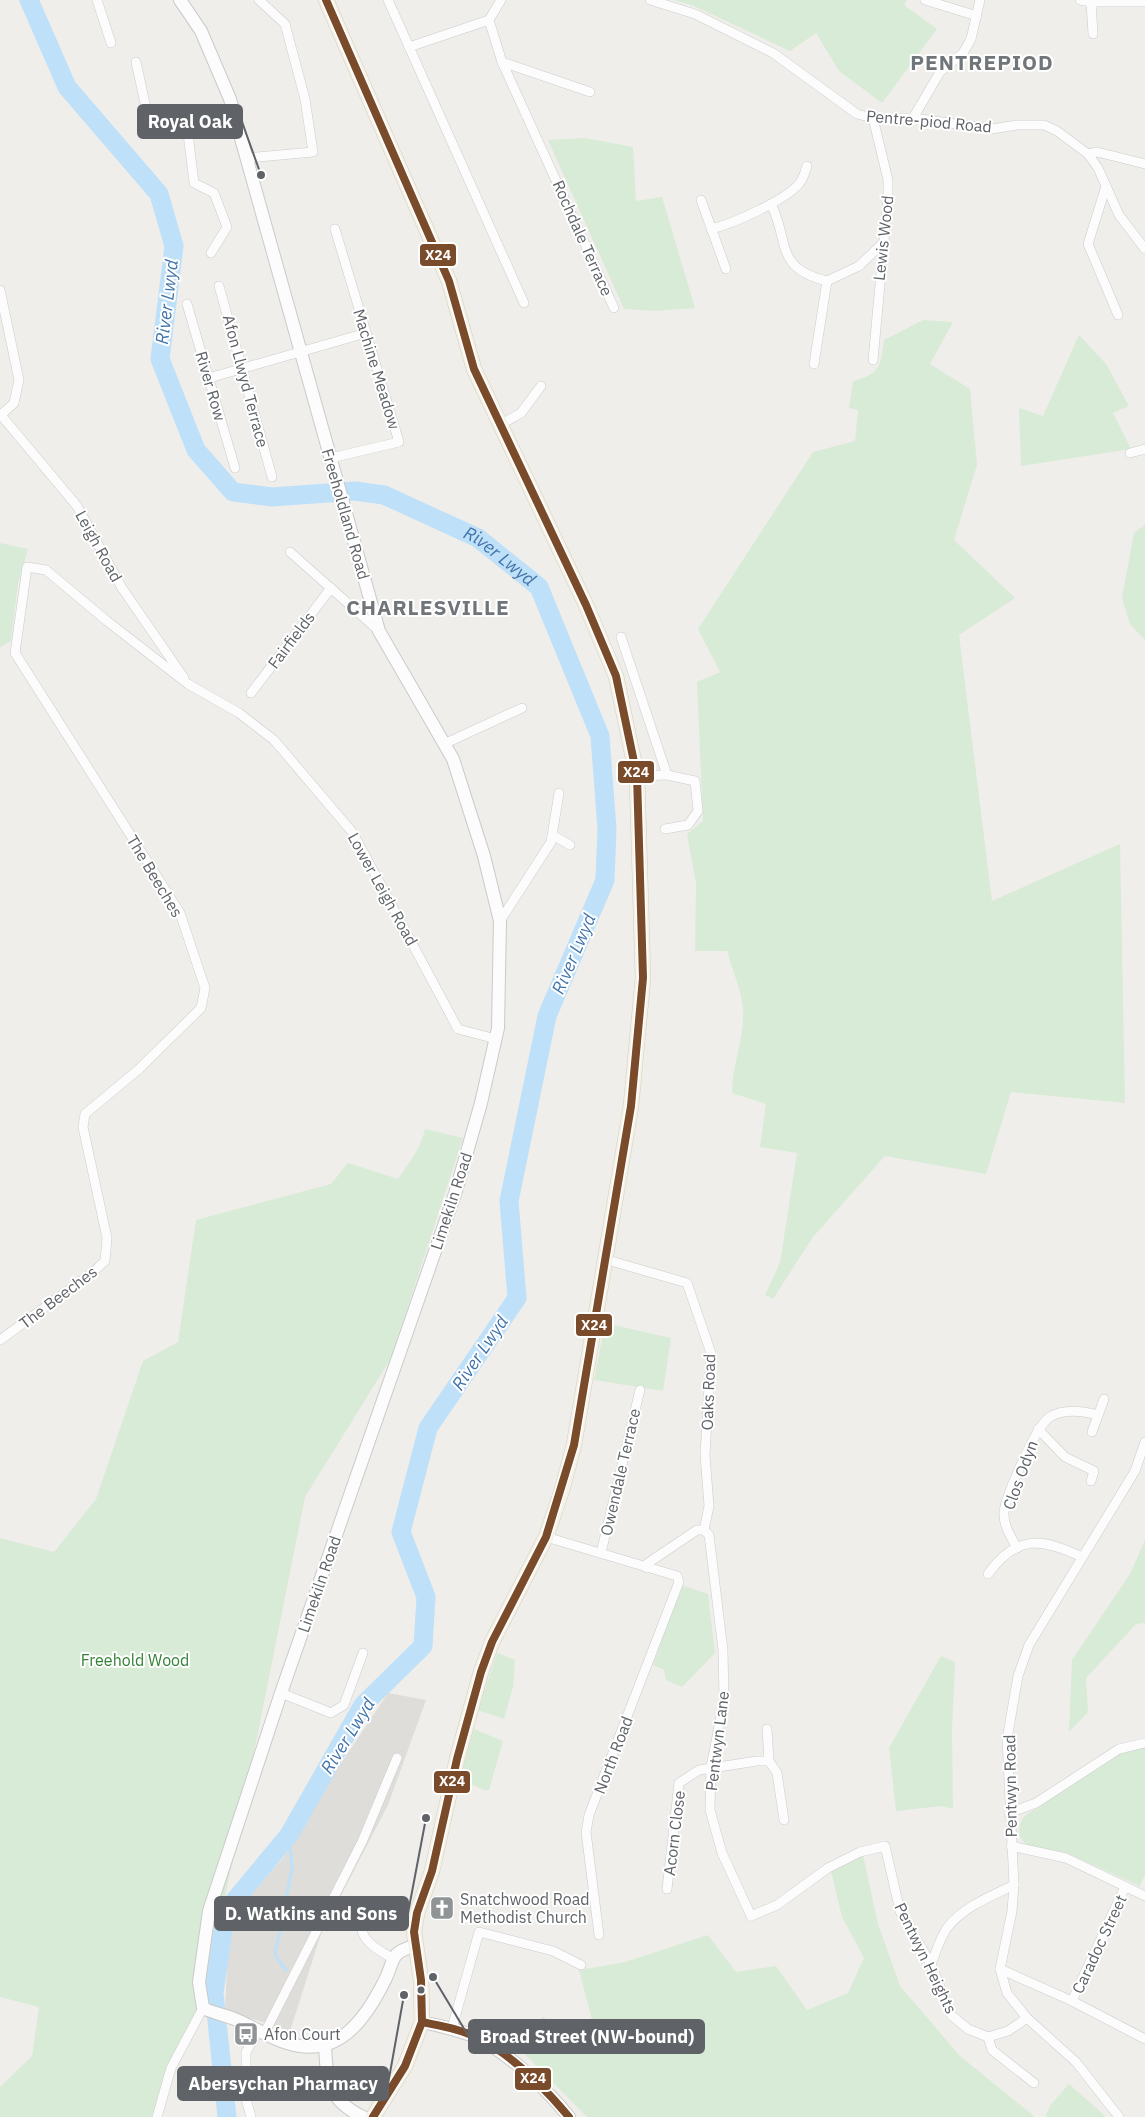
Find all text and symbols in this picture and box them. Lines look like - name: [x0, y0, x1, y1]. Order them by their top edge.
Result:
- district label: PENTREPIOD: [910, 48, 1054, 76]
- callout: Royal Oak: [138, 105, 242, 138]
- street label: Pentre-piod Road: [865, 106, 993, 136]
- text: Royal Oak: [148, 110, 233, 133]
- street label: Rochdale Terrace: [549, 177, 618, 299]
- street label: Lewis Wood: [869, 194, 897, 282]
- line badge: X24: [419, 243, 457, 267]
- text: X24: [425, 246, 451, 264]
- water label: River Lwyd: [150, 258, 183, 346]
- street label: Machine Meadow: [349, 306, 405, 432]
- street label: Afon Llwyd Terrace: [219, 312, 273, 450]
- street label: River Row: [192, 349, 230, 423]
- street label: Freeholdland Road: [318, 446, 374, 582]
- street label: Leigh Road: [71, 507, 127, 585]
- water label: River Lwyd: [460, 521, 541, 591]
- district label: CHARLESVILLE: [346, 593, 510, 621]
- street label: Fairfields: [263, 608, 319, 672]
- line badge: X24: [617, 760, 655, 784]
- text: X24: [623, 763, 649, 781]
- street label: Lower Leigh Road: [344, 829, 422, 949]
- street label: The Beeches: [123, 831, 187, 921]
- water label: River Lwyd: [546, 910, 601, 998]
- street label: Limekiln Road: [426, 1150, 476, 1252]
- street label: The Beeches: [15, 1261, 101, 1333]
- water label: River Lwyd: [446, 1311, 513, 1394]
- line badge: X24: [575, 1313, 613, 1337]
- text: X24: [581, 1316, 607, 1334]
- street label: Oaks Road: [697, 1353, 719, 1431]
- street label: Owendale Terrace: [596, 1406, 644, 1538]
- street label: Clos Odyn: [998, 1438, 1042, 1512]
- street label: Limekiln Road: [293, 1533, 345, 1635]
- park label: Freehold Wood: [81, 1650, 189, 1670]
- street label: Pentwyn Lane: [701, 1690, 733, 1792]
- water label: River Lwyd: [315, 1693, 380, 1778]
- street label: North Road: [589, 1713, 637, 1797]
- street label: Pentwyn Road: [999, 1734, 1021, 1838]
- line badge: X24: [433, 1770, 471, 1794]
- text: X24: [439, 1772, 465, 1790]
- street label: Acorn Close: [659, 1789, 689, 1877]
- place label: Snatchwood Road Methodist Church: [460, 1889, 590, 1927]
- street label: Caradoc Street: [1067, 1891, 1131, 1997]
- church icon: Snatchwood Road Methodist Church: [429, 1895, 455, 1921]
- callout: D. Watkins and Sons: [215, 1897, 408, 1930]
- street label: Pentwyn Heights: [890, 1899, 962, 2017]
- text: D. Watkins and Sons: [225, 1902, 397, 1925]
- unlabelled marker: [416, 1985, 426, 1995]
- callout: Broad Street (NW-bound): [469, 2020, 704, 2053]
- bus stop icon: Afon Court: [233, 2021, 259, 2047]
- place label: Afon Court: [264, 2024, 341, 2044]
- text: Broad Street (NW-bound): [480, 2025, 694, 2048]
- callout: Abersychan Pharmacy: [178, 2067, 388, 2100]
- line badge: X24: [514, 2067, 552, 2091]
- text: X24: [520, 2069, 546, 2087]
- text: Abersychan Pharmacy: [188, 2072, 378, 2095]

